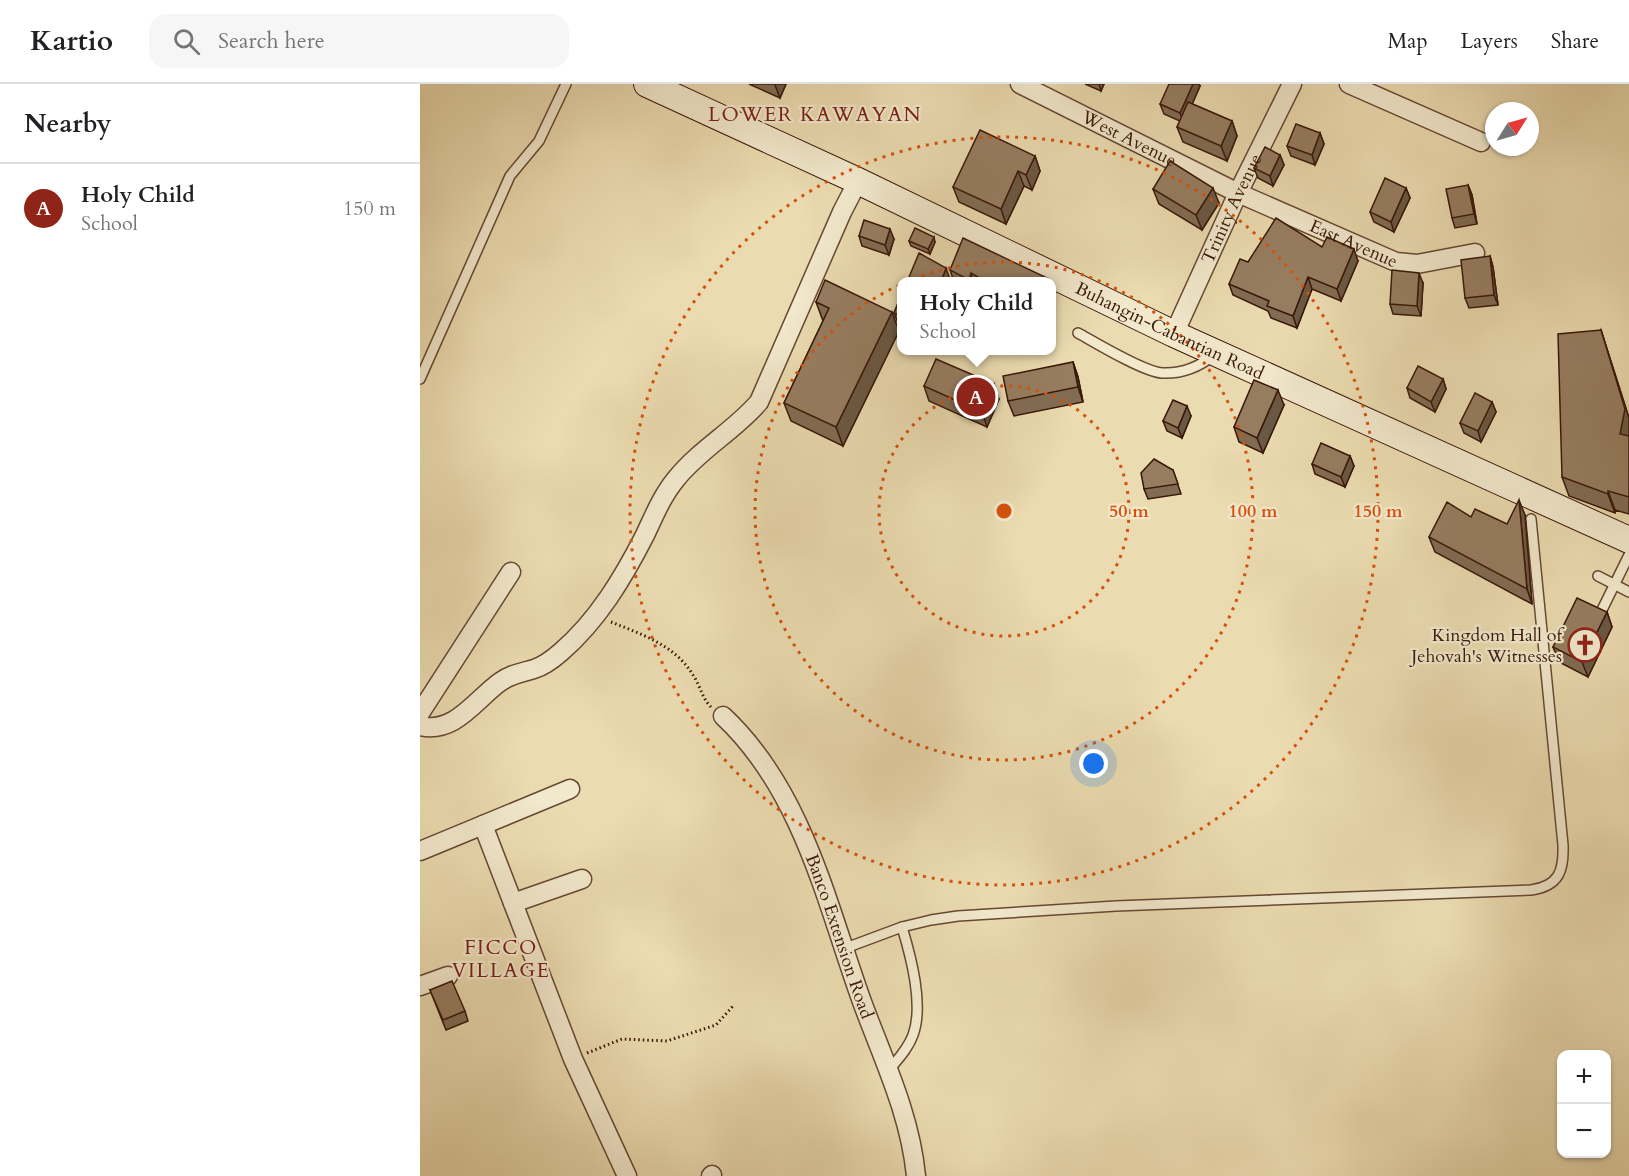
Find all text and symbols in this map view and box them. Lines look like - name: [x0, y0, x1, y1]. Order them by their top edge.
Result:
- search box: [149, 14, 569, 68]
- text: Kartio: [30, 22, 113, 60]
- icon: search: [170, 25, 203, 58]
- text: Search here: [218, 26, 325, 56]
- text: Map: [1388, 27, 1428, 56]
- text: Layers: [1461, 27, 1518, 56]
- text: Share: [1551, 27, 1599, 56]
- district label: LOWER KAWAYAN: [708, 101, 922, 128]
- north arrow: [1485, 102, 1539, 156]
- street label: West Avenue: [1076, 104, 1181, 173]
- text: Nearby: [24, 106, 112, 141]
- street label: Trinity Avenue: [1196, 150, 1268, 268]
- text: Holy Child: [81, 180, 195, 210]
- text: A: [36, 195, 51, 222]
- text: 150 m: [343, 195, 396, 222]
- text: School: [81, 210, 138, 237]
- street label: East Avenue: [1305, 214, 1402, 274]
- street label: Buhangin-Cabantian Road: [1071, 276, 1268, 386]
- popup: [897, 277, 1056, 355]
- text: Holy Child: [920, 288, 1033, 318]
- text: School: [920, 318, 976, 345]
- pin: A: [956, 374, 996, 420]
- text: 50 m: [1109, 499, 1149, 524]
- text: 100 m: [1228, 499, 1278, 524]
- text: 150 m: [1353, 499, 1403, 524]
- centre of rings: [994, 501, 1014, 521]
- place label: Kingdom Hall of Jehovah's Witnesses: [1408, 623, 1566, 669]
- church icon: Kingdom Hall of Jehovah's Witnesses: [1567, 627, 1603, 663]
- your location: [1079, 749, 1108, 778]
- street label: Banco Extension Road: [799, 850, 879, 1023]
- district label: FICCO VILLAGE: [452, 934, 550, 984]
- map controls: [1557, 1050, 1611, 1158]
- button: +: [1557, 1050, 1611, 1104]
- button: −: [1557, 1104, 1611, 1158]

